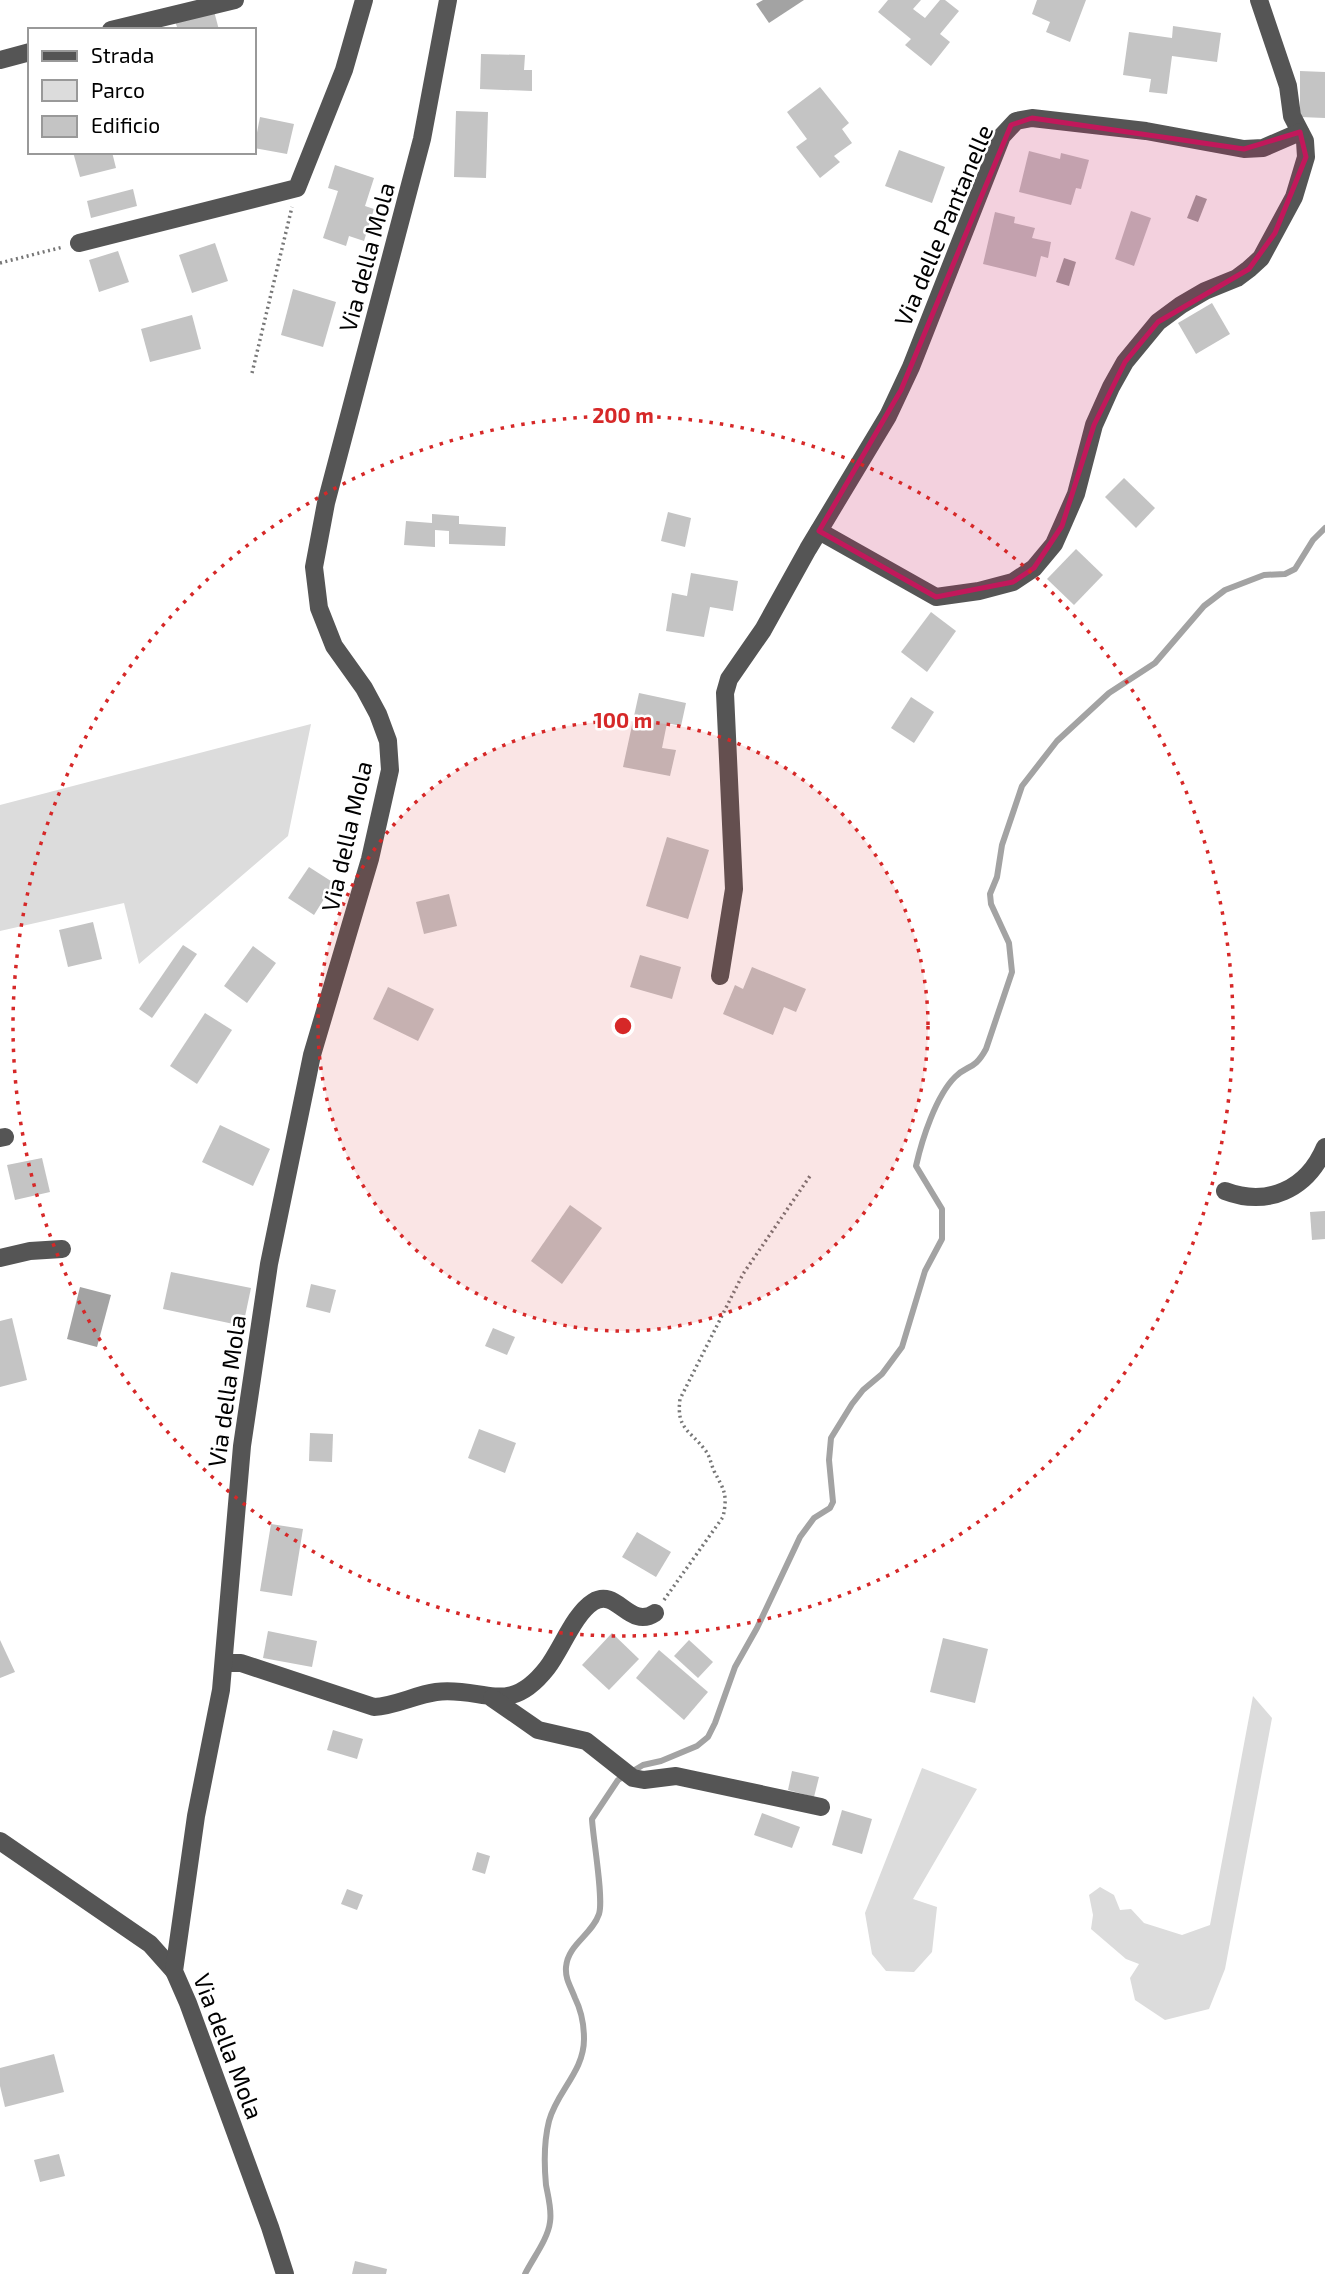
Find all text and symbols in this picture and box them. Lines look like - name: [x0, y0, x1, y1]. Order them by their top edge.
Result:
- legend: [28, 28, 256, 154]
- text: Strada: [91, 42, 154, 67]
- text: Parco: [91, 77, 145, 102]
- text: Edificio: [91, 112, 160, 137]
- street label: Via delle Pantanelle: [888, 120, 998, 330]
- street label: Via della Mola: [332, 179, 400, 335]
- text: 200 m: [592, 402, 654, 427]
- text: 100 m: [594, 707, 652, 732]
- street label: Via della Mola: [315, 758, 377, 914]
- centre of rings: [611, 1014, 635, 1038]
- street label: Via della Mola: [201, 1313, 251, 1469]
- street label: Via della Mola: [188, 1969, 270, 2123]

